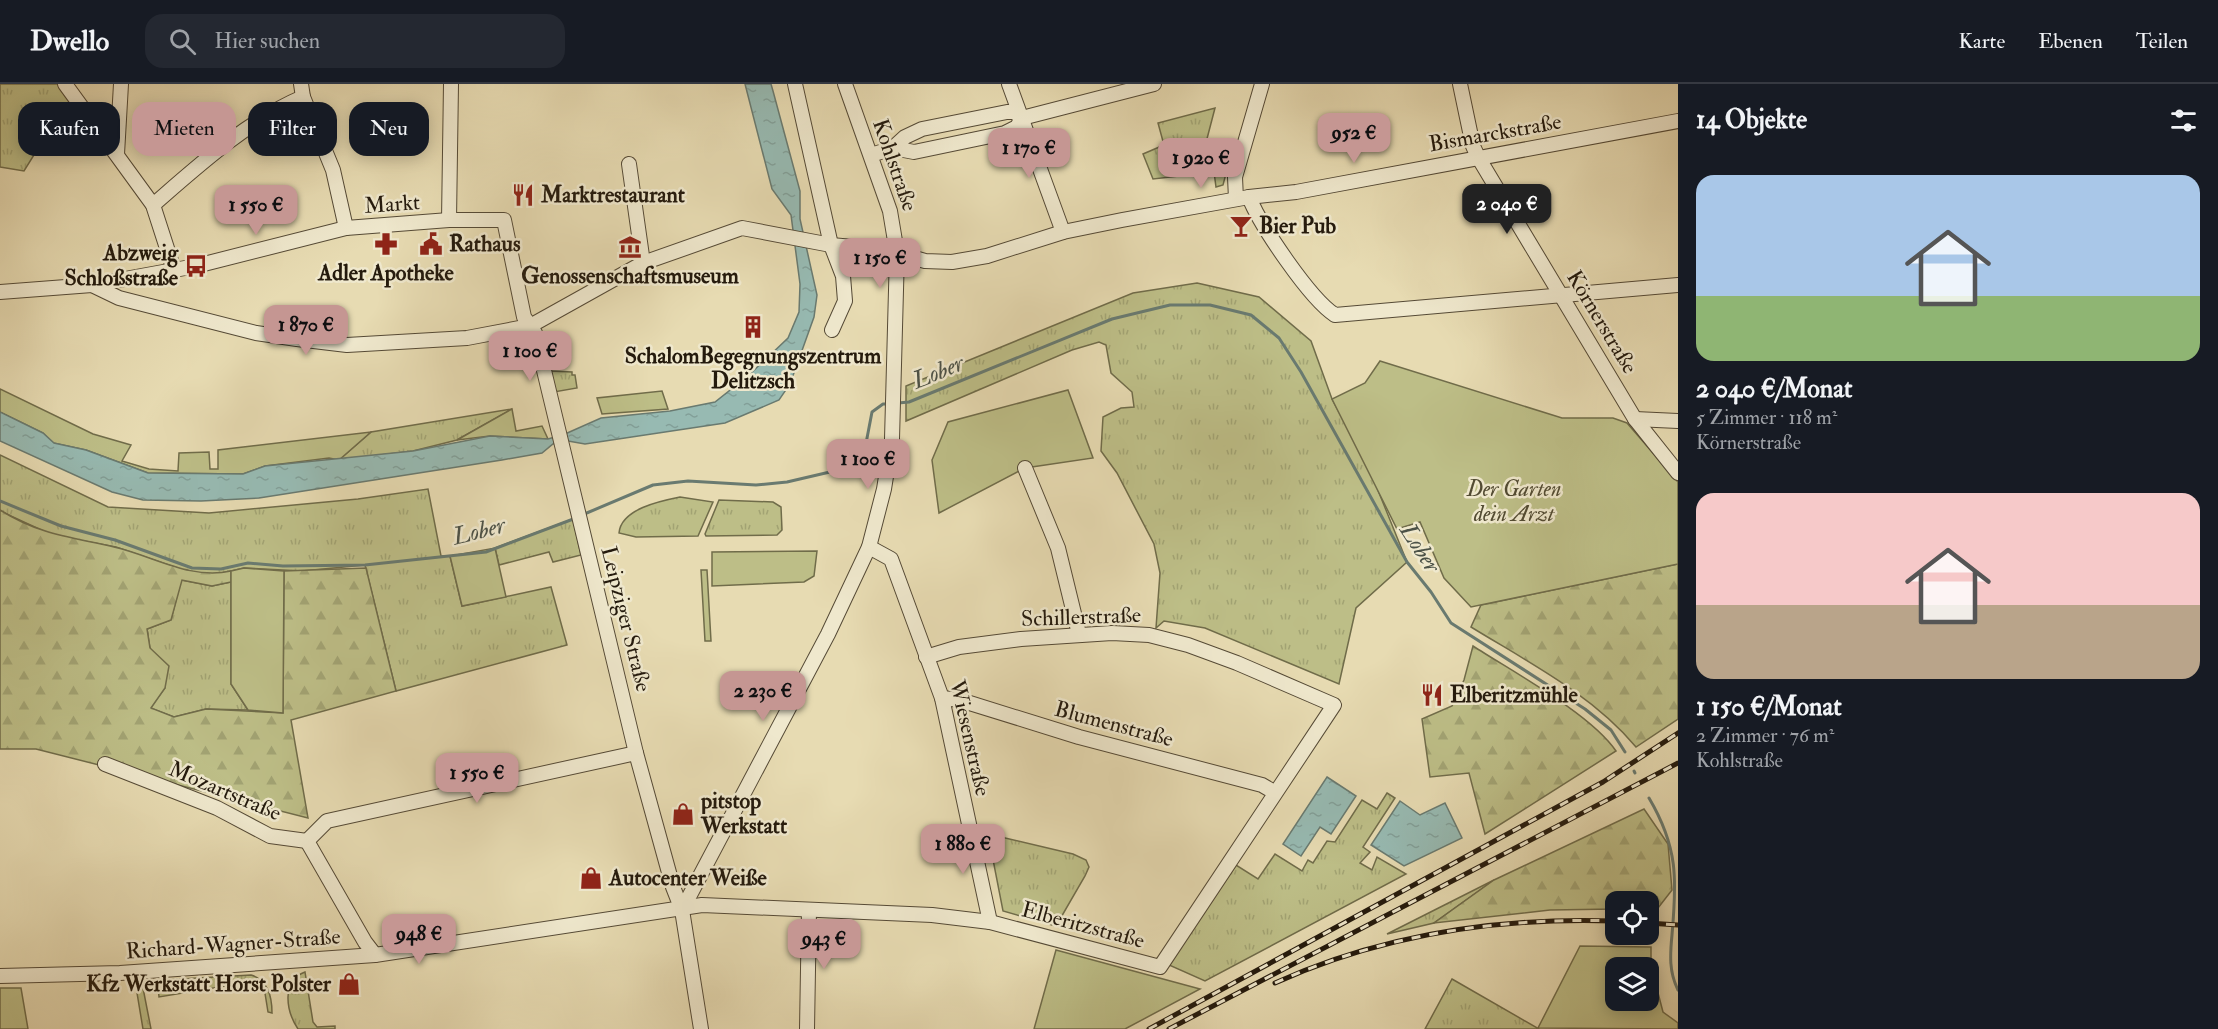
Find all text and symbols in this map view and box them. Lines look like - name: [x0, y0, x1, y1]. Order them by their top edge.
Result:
- search box: [145, 14, 565, 68]
- text: Dwello: [30, 24, 109, 59]
- icon: search: [166, 25, 199, 58]
- text: Hier suchen: [214, 27, 320, 55]
- text: Karte: [1958, 28, 2005, 55]
- text: Ebenen: [2038, 28, 2103, 55]
- text: Teilen: [2136, 28, 2188, 55]
- chip: Kaufen: [18, 102, 120, 156]
- chip: Mieten: [132, 102, 236, 156]
- chip: Filter: [248, 102, 337, 156]
- chip: Neu: [349, 102, 429, 156]
- text: 14 Objekte: [1696, 104, 1807, 136]
- icon: filters: [2167, 104, 2200, 137]
- street label: Bismarckstraße: [1427, 108, 1563, 158]
- pin: 952 €: [1312, 113, 1396, 164]
- street label: Kohlstraße: [866, 115, 924, 215]
- text: 952 €: [1331, 120, 1377, 145]
- pin: 1 170 €: [974, 128, 1084, 179]
- text: 1 170 €: [1002, 135, 1056, 160]
- pin: 1 920 €: [1146, 138, 1256, 189]
- text: 1 920 €: [1172, 145, 1230, 170]
- place label: Marktrestaurant: [540, 181, 686, 209]
- restaurant icon: Marktrestaurant: [510, 182, 536, 208]
- pin: 2 040 €: [1452, 184, 1562, 235]
- pin: 1 550 €: [201, 185, 311, 236]
- street label: Markt: [363, 188, 421, 220]
- text: 2 040 €: [1476, 191, 1538, 216]
- text: 1 550 €: [229, 192, 283, 217]
- place label: Bier Pub: [1259, 212, 1336, 240]
- bar icon: Bier Pub: [1228, 213, 1254, 239]
- icon: home: [1894, 214, 2002, 322]
- place label: Rathaus: [449, 230, 521, 258]
- pharmacy icon: Adler Apotheke: [373, 231, 399, 257]
- public building icon: Rathaus: [418, 231, 444, 257]
- museum icon: Genossenschaftsmuseum: [617, 234, 643, 260]
- pin: 1 150 €: [825, 238, 935, 289]
- place label: Abzweig Schloßstraße: [64, 239, 179, 292]
- text: 1 150 €: [853, 245, 907, 270]
- bus stop icon: Abzweig Schloßstraße: [183, 253, 209, 279]
- place label: Adler Apotheke: [317, 259, 454, 288]
- place label: Genossenschaftsmuseum: [521, 262, 740, 290]
- street label: Körnerstraße: [1560, 265, 1644, 379]
- pin: 1 870 €: [251, 305, 361, 356]
- text: 1 870 €: [278, 312, 334, 337]
- building icon: SchalomBegegnungszentrum Delitzsch: [740, 314, 766, 340]
- pin: 1 100 €: [475, 331, 585, 382]
- text: 1 100 €: [503, 338, 557, 363]
- place label: SchalomBegegnungszentrum Delitzsch: [625, 342, 882, 395]
- water label: Lober: [907, 347, 969, 397]
- text: 2 040 €/Monat: [1696, 373, 1852, 405]
- text: 5 Zimmer · 118 m²: [1696, 405, 1837, 430]
- text: Körnerstraße: [1696, 430, 1801, 455]
- pin: 1 100 €: [813, 439, 923, 490]
- text: 1 100 €: [841, 446, 895, 471]
- park label: Der Garten dein Arzt: [1466, 475, 1561, 528]
- water label: Lober: [449, 509, 509, 553]
- water label: Lober: [1392, 516, 1448, 580]
- icon: home: [1894, 532, 2002, 640]
- street label: Leipziger Straße: [593, 543, 658, 695]
- street label: Schillerstraße: [1021, 601, 1141, 633]
- pin: 2 230 €: [708, 671, 818, 722]
- street label: Wiesenstraße: [943, 676, 997, 799]
- text: 2 230 €: [734, 678, 792, 703]
- place label: Elberitzmühle: [1450, 681, 1578, 709]
- restaurant icon: Elberitzmühle: [1419, 682, 1445, 708]
- text: 1 150 €/Monat: [1696, 691, 1842, 723]
- street label: Blumenstraße: [1052, 695, 1176, 753]
- text: 2 Zimmer · 76 m²: [1696, 723, 1834, 748]
- text: Kohlstraße: [1696, 748, 1783, 773]
- pin: 1 550 €: [422, 753, 532, 804]
- street label: Mozartstraße: [165, 755, 285, 827]
- text: 1 550 €: [450, 760, 504, 785]
- place label: pitstop Werkstatt: [700, 787, 788, 840]
- shop icon: pitstop Werkstatt: [670, 801, 696, 827]
- pin: 1 880 €: [908, 824, 1018, 875]
- text: 1 880 €: [935, 831, 991, 856]
- place label: Autocenter Weiße: [608, 864, 768, 892]
- shop icon: Autocenter Weiße: [578, 865, 604, 891]
- map controls: [1605, 891, 1659, 1011]
- button: locate: [1605, 891, 1659, 945]
- street label: Elberitzstraße: [1019, 895, 1147, 955]
- pin: 948 €: [377, 914, 461, 965]
- pin: 943 €: [782, 919, 866, 970]
- text: 948 €: [396, 921, 442, 946]
- street label: Richard-Wagner-Straße: [125, 923, 341, 965]
- text: 943 €: [802, 926, 846, 951]
- button: layers: [1605, 957, 1659, 1011]
- place label: Kfz Werkstatt Horst Polster: [86, 970, 332, 998]
- shop icon: Kfz Werkstatt Horst Polster: [336, 971, 362, 997]

